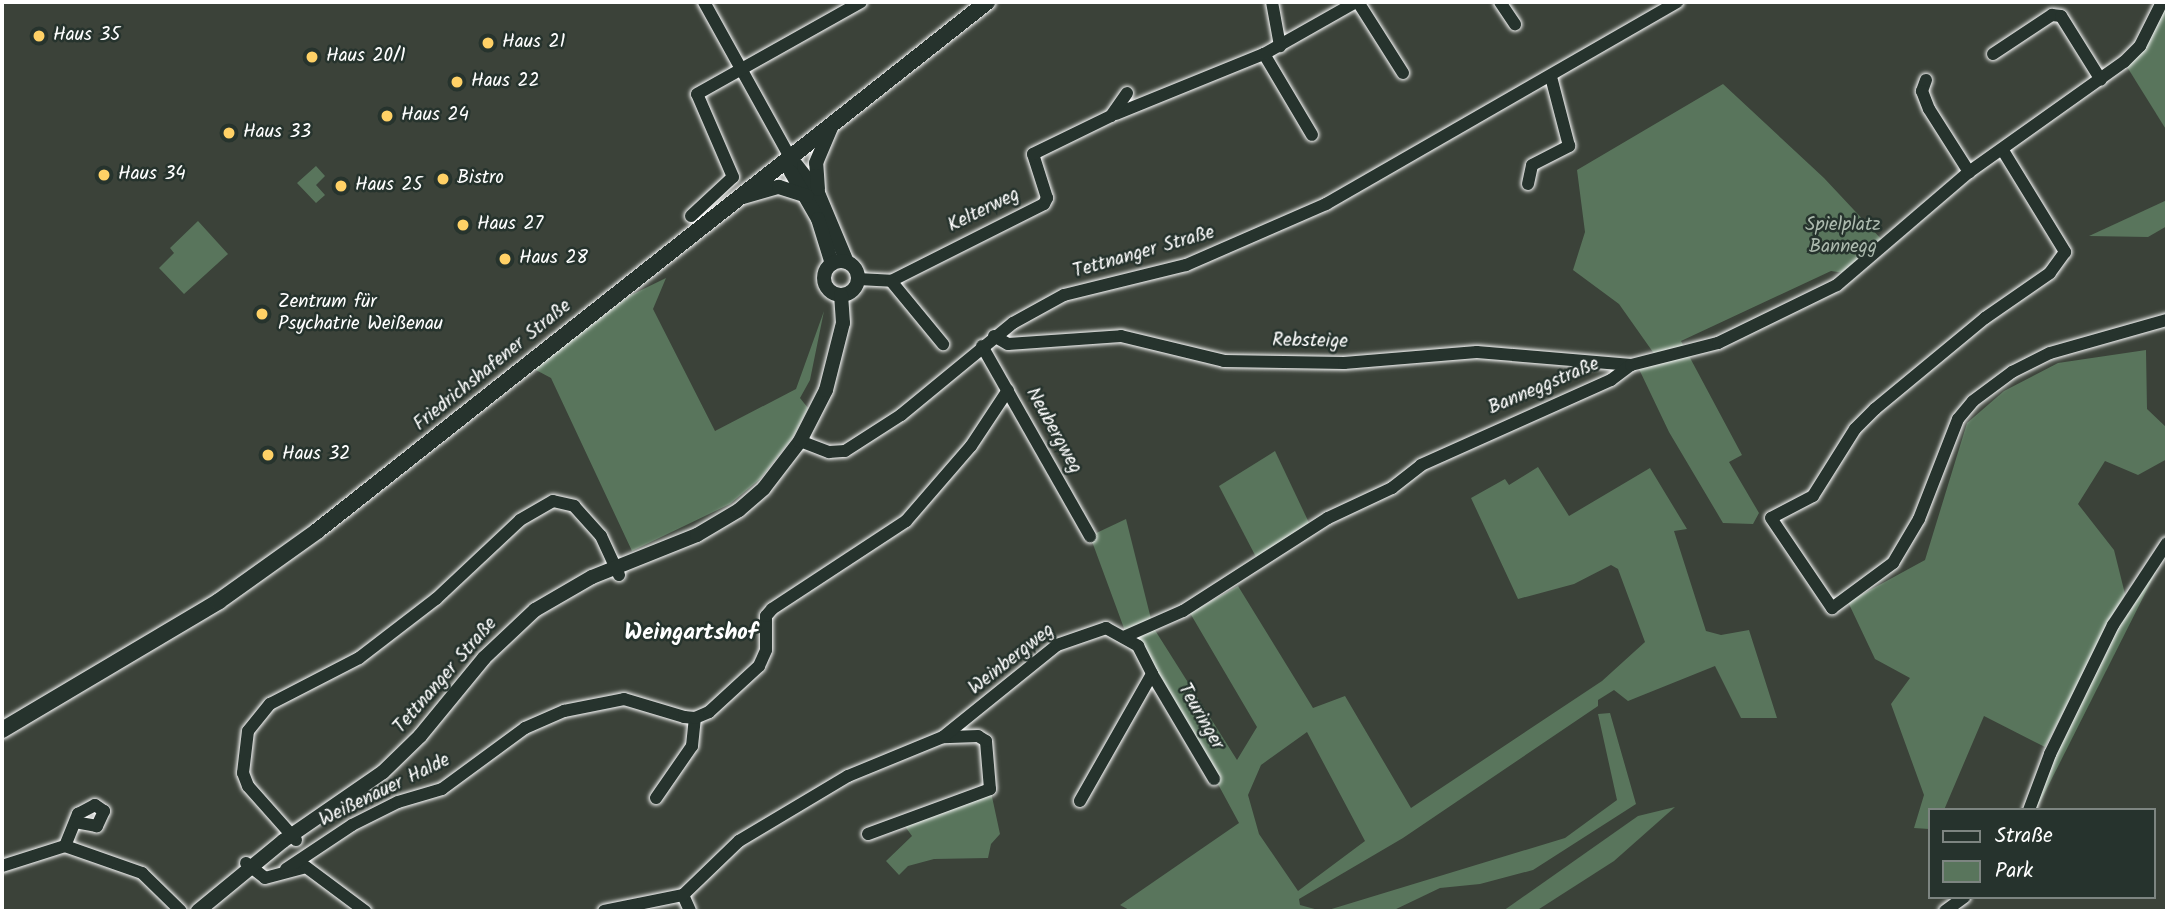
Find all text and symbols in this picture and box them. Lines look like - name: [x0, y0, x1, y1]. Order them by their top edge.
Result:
- place label: Haus 35: [53, 25, 121, 47]
- marker: Haus 35: [31, 28, 47, 44]
- place label: Haus 21: [502, 32, 565, 54]
- marker: Haus 21: [480, 35, 496, 51]
- place label: Haus 20/1: [326, 46, 406, 68]
- marker: Haus 20/1: [304, 49, 320, 65]
- place label: Haus 22: [471, 71, 540, 93]
- marker: Haus 22: [449, 74, 465, 90]
- place label: Haus 24: [401, 105, 469, 127]
- marker: Haus 24: [379, 108, 395, 124]
- place label: Haus 33: [243, 122, 311, 144]
- marker: Haus 33: [221, 125, 237, 141]
- place label: Haus 34: [118, 164, 186, 186]
- marker: Haus 34: [96, 167, 112, 183]
- place label: Bistro: [457, 168, 504, 190]
- marker: Bistro: [435, 171, 451, 187]
- place label: Haus 25: [355, 175, 423, 197]
- marker: Haus 25: [333, 178, 349, 194]
- street label: Kelterweg: [944, 184, 1024, 238]
- place label: Haus 27: [477, 214, 543, 236]
- park label: Spielplatz Bannegg: [1805, 215, 1881, 259]
- marker: Haus 27: [455, 217, 471, 233]
- street label: Tettnanger Straße: [1071, 222, 1217, 284]
- place label: Haus 28: [519, 248, 588, 270]
- marker: Haus 28: [497, 251, 513, 267]
- place label: Zentrum für Psychatrie Weißenau: [278, 292, 443, 336]
- street label: Friedrichshafener Straße: [410, 295, 576, 437]
- marker: Zentrum für Psychatrie Weißenau: [252, 304, 272, 324]
- street label: Rebsteige: [1272, 330, 1348, 354]
- street label: Banneggstraße: [1485, 353, 1603, 421]
- street label: Neubergweg: [1020, 384, 1086, 478]
- place label: Haus 32: [282, 444, 350, 466]
- marker: Haus 32: [260, 447, 276, 463]
- street label: Tettnanger Straße: [389, 613, 503, 739]
- district label: Weingartshof: [624, 619, 758, 647]
- street label: Weinbergweg: [965, 620, 1059, 700]
- street label: Teuringer: [1172, 680, 1228, 754]
- street label: Weißenauer Halde: [316, 750, 454, 832]
- legend: [1927, 808, 2155, 899]
- text: Straße: [1995, 820, 2053, 853]
- text: Park: [1995, 855, 2033, 888]

